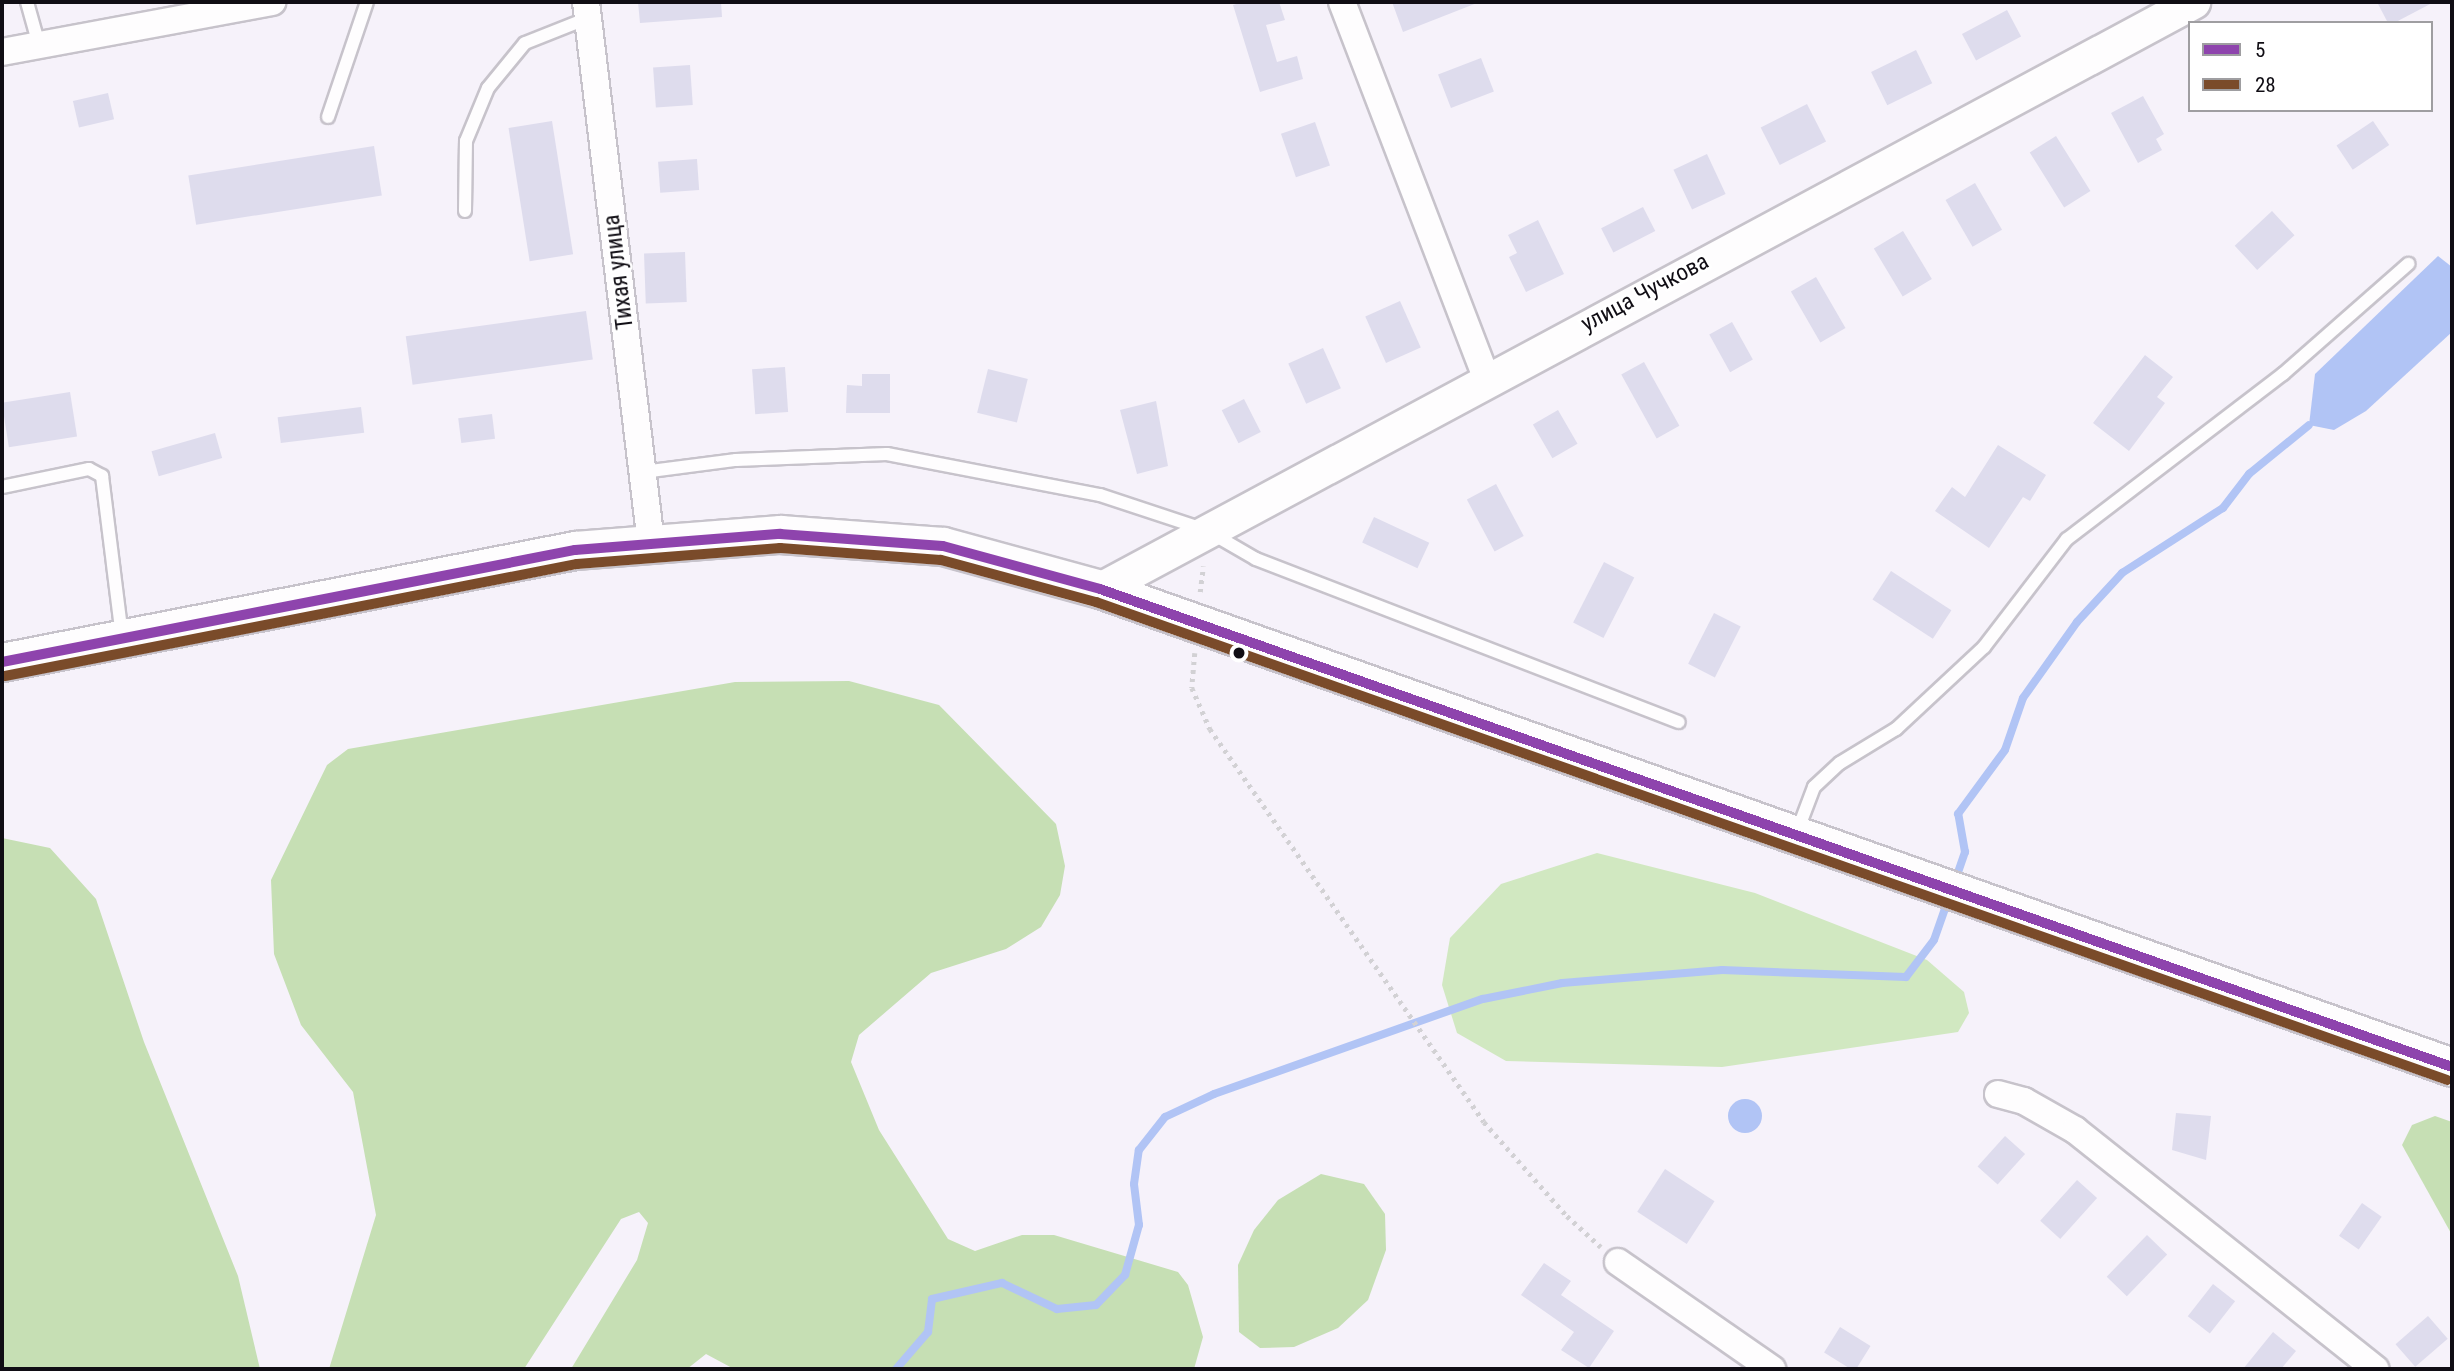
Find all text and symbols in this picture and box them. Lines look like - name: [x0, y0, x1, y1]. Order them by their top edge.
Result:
- legend: [2188, 21, 2433, 112]
- text: 5: [2255, 38, 2265, 62]
- text: 28: [2255, 73, 2276, 97]
- street label: Тихая улица: [598, 213, 640, 331]
- street label: улица Чучкова: [1577, 248, 1713, 338]
- unlabelled marker: [1232, 646, 1246, 660]

